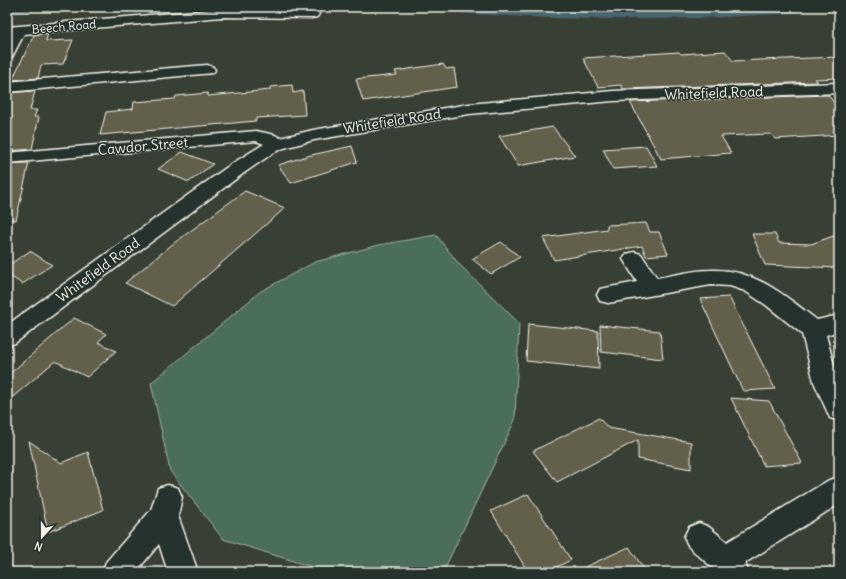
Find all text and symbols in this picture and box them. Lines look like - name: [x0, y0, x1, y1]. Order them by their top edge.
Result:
- street label: Beech Road: [31, 16, 97, 37]
- street label: Whitefield Road: [664, 82, 764, 104]
- street label: Whitefield Road: [342, 104, 442, 138]
- street label: Cawdor Street: [97, 133, 189, 159]
- street label: Whitefield Road: [53, 234, 143, 306]
- north arrow: [22, 517, 62, 557]
- text: N: [32, 538, 44, 554]

